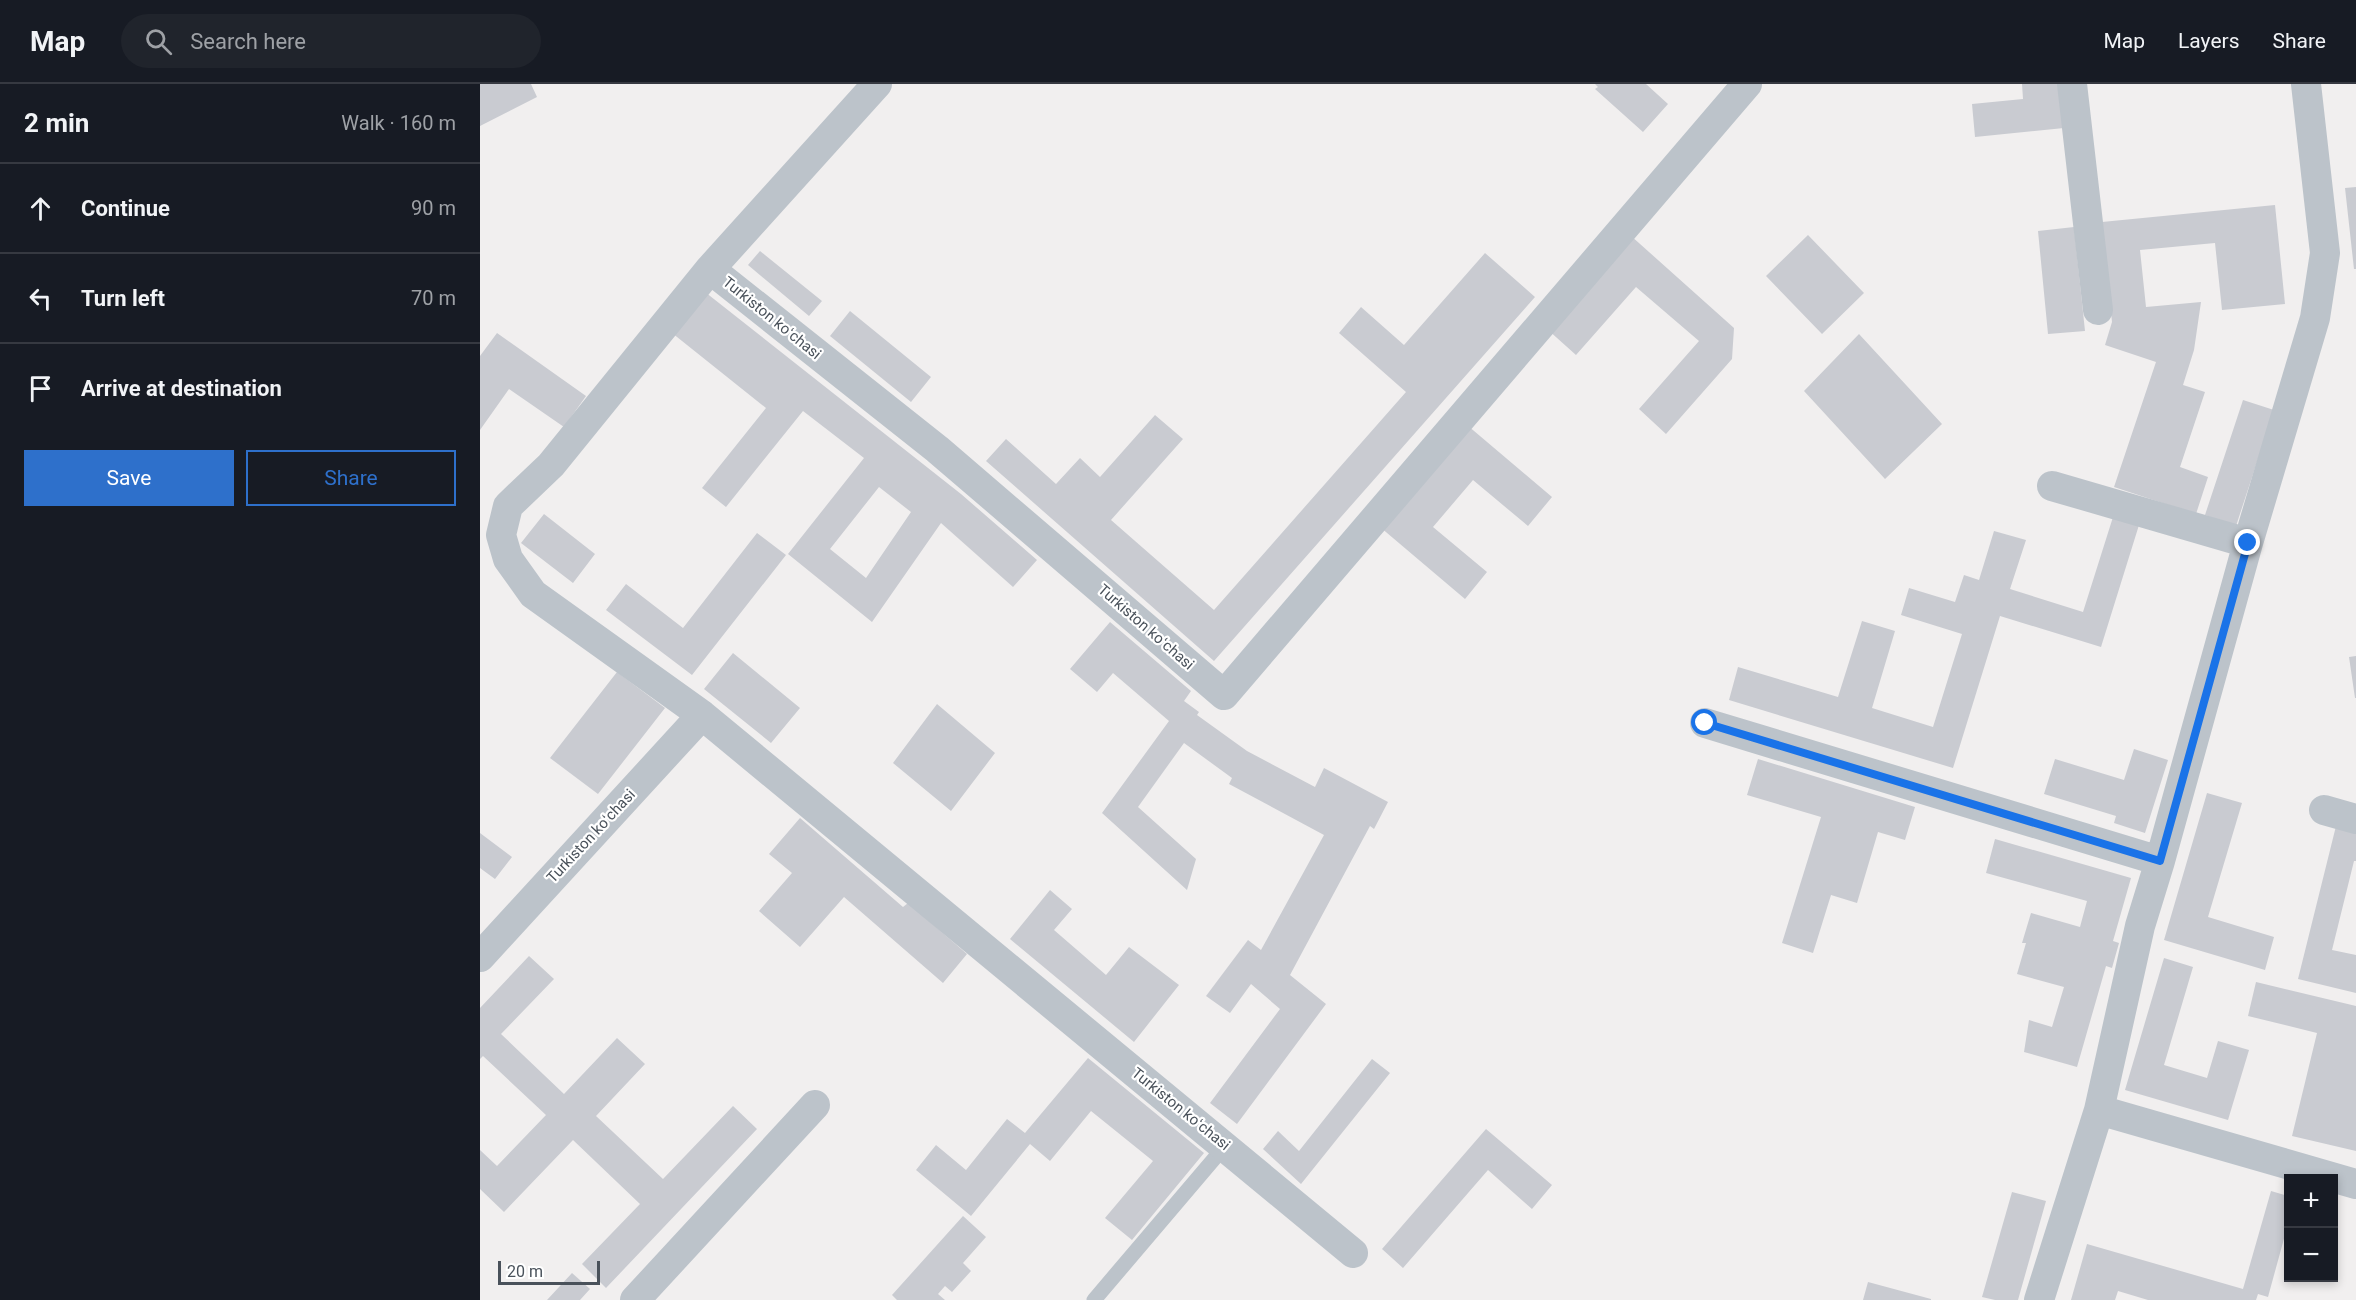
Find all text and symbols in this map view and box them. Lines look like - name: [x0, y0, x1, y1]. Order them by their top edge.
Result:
- search box: [121, 14, 541, 68]
- text: Map: [30, 25, 85, 58]
- icon: search: [142, 25, 175, 58]
- text: Search here: [190, 29, 306, 54]
- text: Map: [2103, 29, 2145, 53]
- text: Layers: [2178, 29, 2239, 53]
- text: Share: [2272, 29, 2326, 53]
- text: 2 min: [24, 108, 89, 138]
- text: Walk · 160 m: [341, 111, 456, 135]
- icon: ahead: [24, 192, 57, 225]
- text: Continue: [81, 196, 170, 221]
- text: 90 m: [411, 196, 456, 220]
- street label: Turkiston koʻchasi: [719, 273, 825, 363]
- icon: left: [24, 282, 57, 315]
- text: Turn left: [81, 286, 165, 311]
- text: 70 m: [411, 286, 456, 310]
- icon: arrive: [24, 372, 57, 405]
- text: Arrive at destination: [81, 376, 282, 401]
- button: Save: [24, 450, 234, 506]
- button: Share: [246, 450, 456, 506]
- route end: [2234, 529, 2260, 555]
- street label: Turkiston koʻchasi: [1094, 580, 1198, 674]
- route start: [1691, 709, 1717, 735]
- street label: Turkiston koʻchasi: [543, 786, 639, 886]
- street label: Turkiston koʻchasi: [1128, 1064, 1234, 1154]
- map controls: [2284, 1174, 2338, 1282]
- button: +: [2284, 1174, 2338, 1228]
- button: −: [2284, 1228, 2338, 1282]
- scale bar: [498, 1258, 600, 1286]
- text: 20 m: [507, 1262, 543, 1281]

